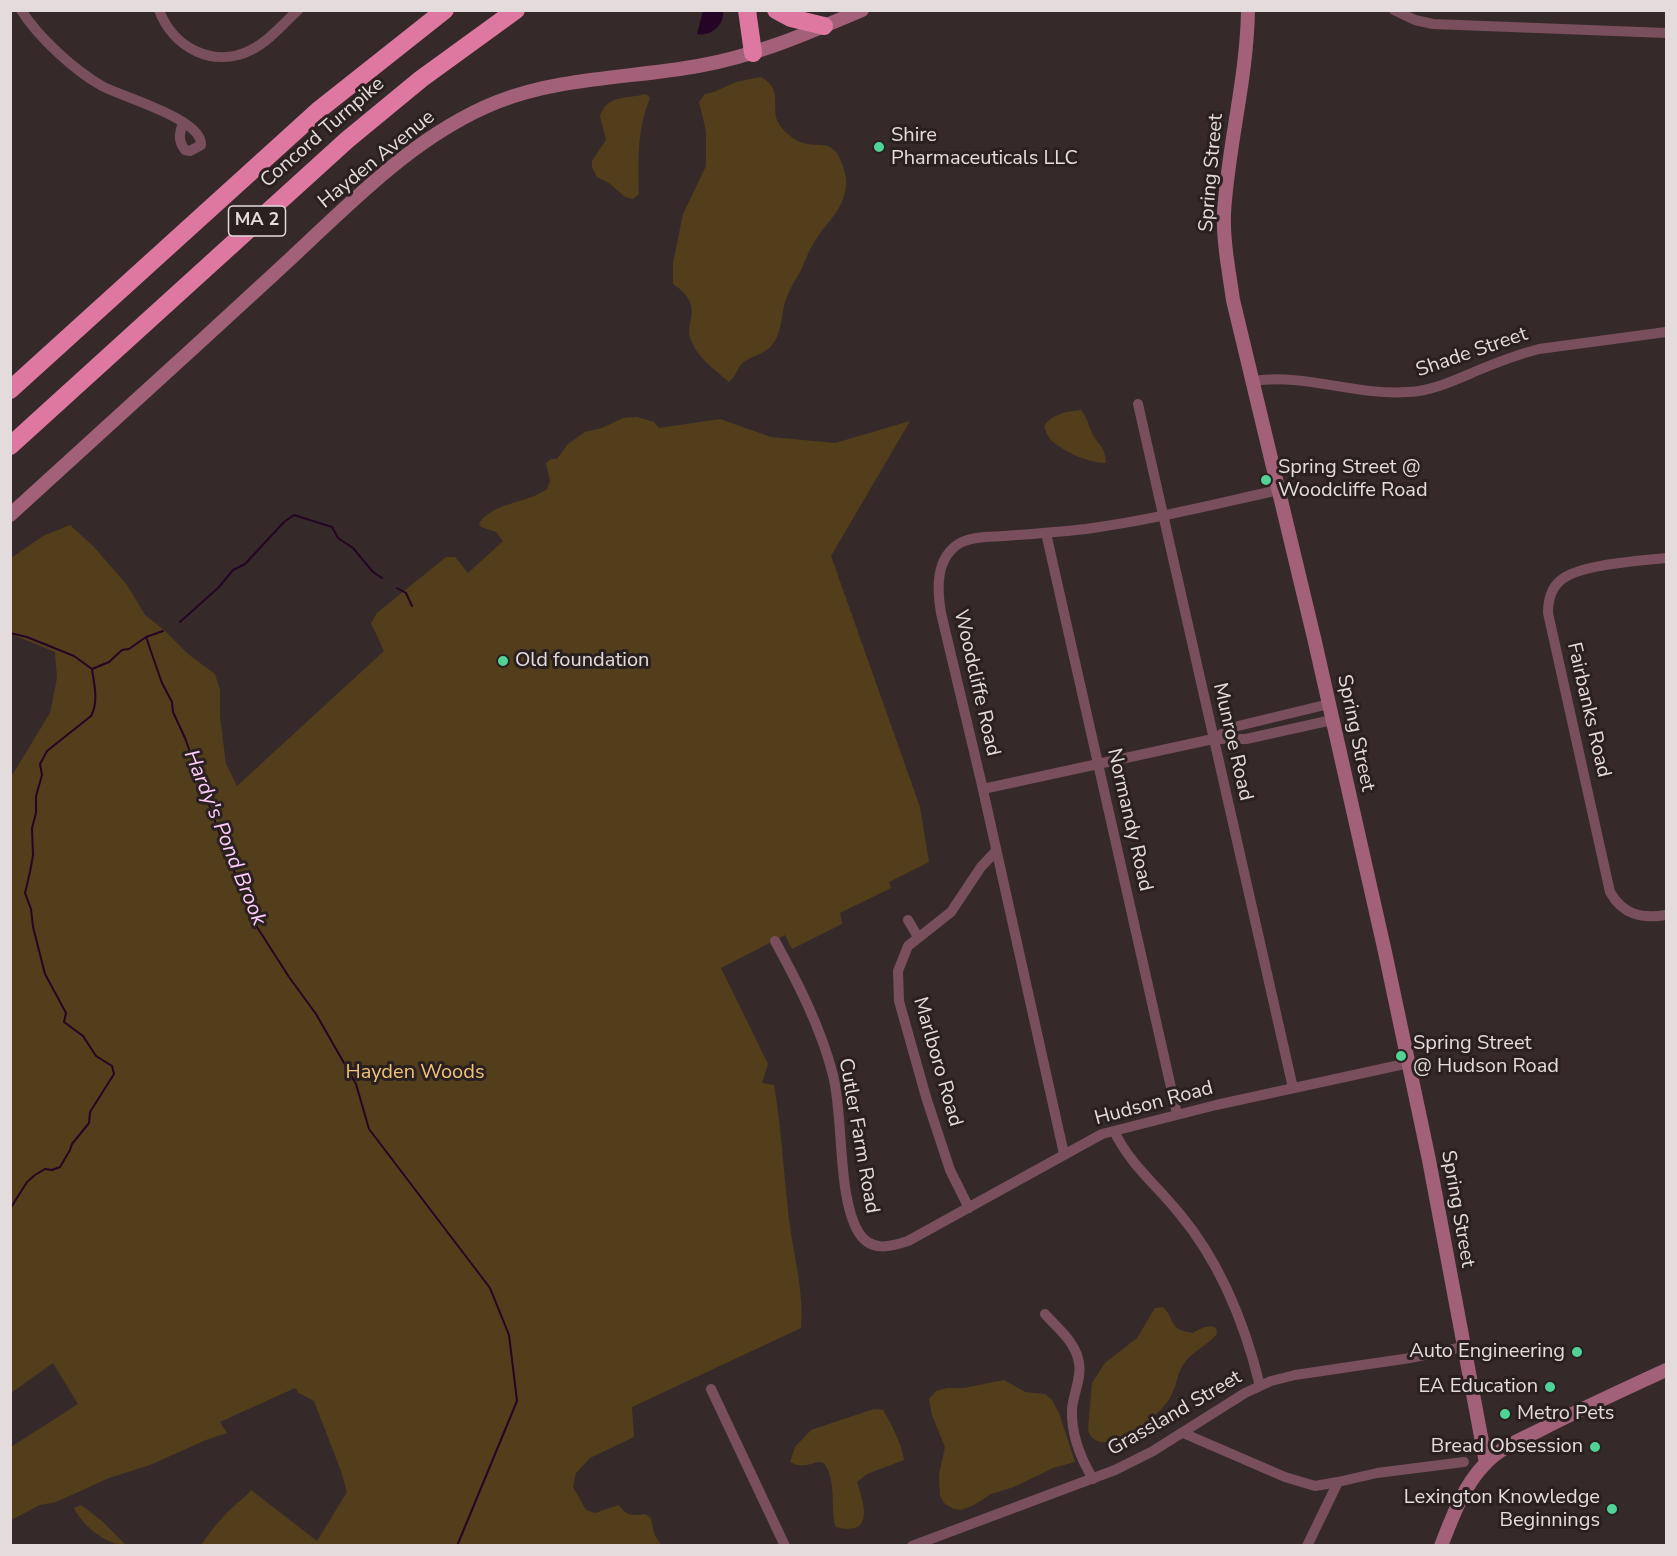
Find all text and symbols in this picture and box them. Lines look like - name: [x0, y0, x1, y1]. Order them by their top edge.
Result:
- street label: Concord Turnpike: [256, 73, 390, 193]
- street label: Hayden Avenue: [314, 106, 440, 214]
- street label: Spring Street: [1195, 113, 1229, 233]
- place label: Shire Pharmaceuticals LLC: [891, 124, 1078, 171]
- marker: Shire Pharmaceuticals LLC: [872, 140, 886, 154]
- road number: MA 2: [228, 206, 286, 236]
- street label: Shade Street: [1413, 323, 1531, 383]
- place label: Spring Street @ Woodcliffe Road: [1278, 456, 1428, 503]
- marker: Spring Street @ Woodcliffe Road: [1259, 473, 1273, 487]
- street label: Woodcliffe Road: [947, 607, 1005, 759]
- street label: Fairbanks Road: [1561, 640, 1615, 780]
- place label: Old foundation: [515, 649, 649, 673]
- marker: Old foundation: [496, 654, 510, 668]
- street label: Spring Street: [1331, 673, 1379, 793]
- street label: Munroe Road: [1207, 681, 1257, 803]
- street label: Normandy Road: [1101, 746, 1157, 894]
- water label: Hardy's Pond Brook: [177, 747, 271, 929]
- street label: Marlboro Road: [907, 995, 967, 1129]
- place label: Spring Street @ Hudson Road: [1413, 1032, 1559, 1079]
- marker: Spring Street @ Hudson Road: [1394, 1049, 1408, 1063]
- street label: Cutler Farm Road: [833, 1056, 883, 1216]
- park label: Hayden Woods: [345, 1061, 485, 1085]
- street label: Hudson Road: [1092, 1077, 1216, 1131]
- street label: Spring Street: [1435, 1149, 1479, 1269]
- place label: Auto Engineering: [1409, 1340, 1565, 1364]
- marker: Auto Engineering: [1570, 1345, 1584, 1359]
- street label: Grassland Street: [1104, 1366, 1246, 1462]
- place label: EA Education: [1419, 1375, 1538, 1399]
- marker: EA Education: [1543, 1380, 1557, 1394]
- place label: Metro Pets: [1517, 1402, 1614, 1426]
- marker: Metro Pets: [1498, 1407, 1512, 1421]
- place label: Bread Obsession: [1431, 1435, 1583, 1459]
- marker: Bread Obsession: [1588, 1440, 1602, 1454]
- place label: Lexington Knowledge Beginnings: [1404, 1486, 1600, 1533]
- marker: Lexington Knowledge Beginnings: [1605, 1502, 1619, 1516]

